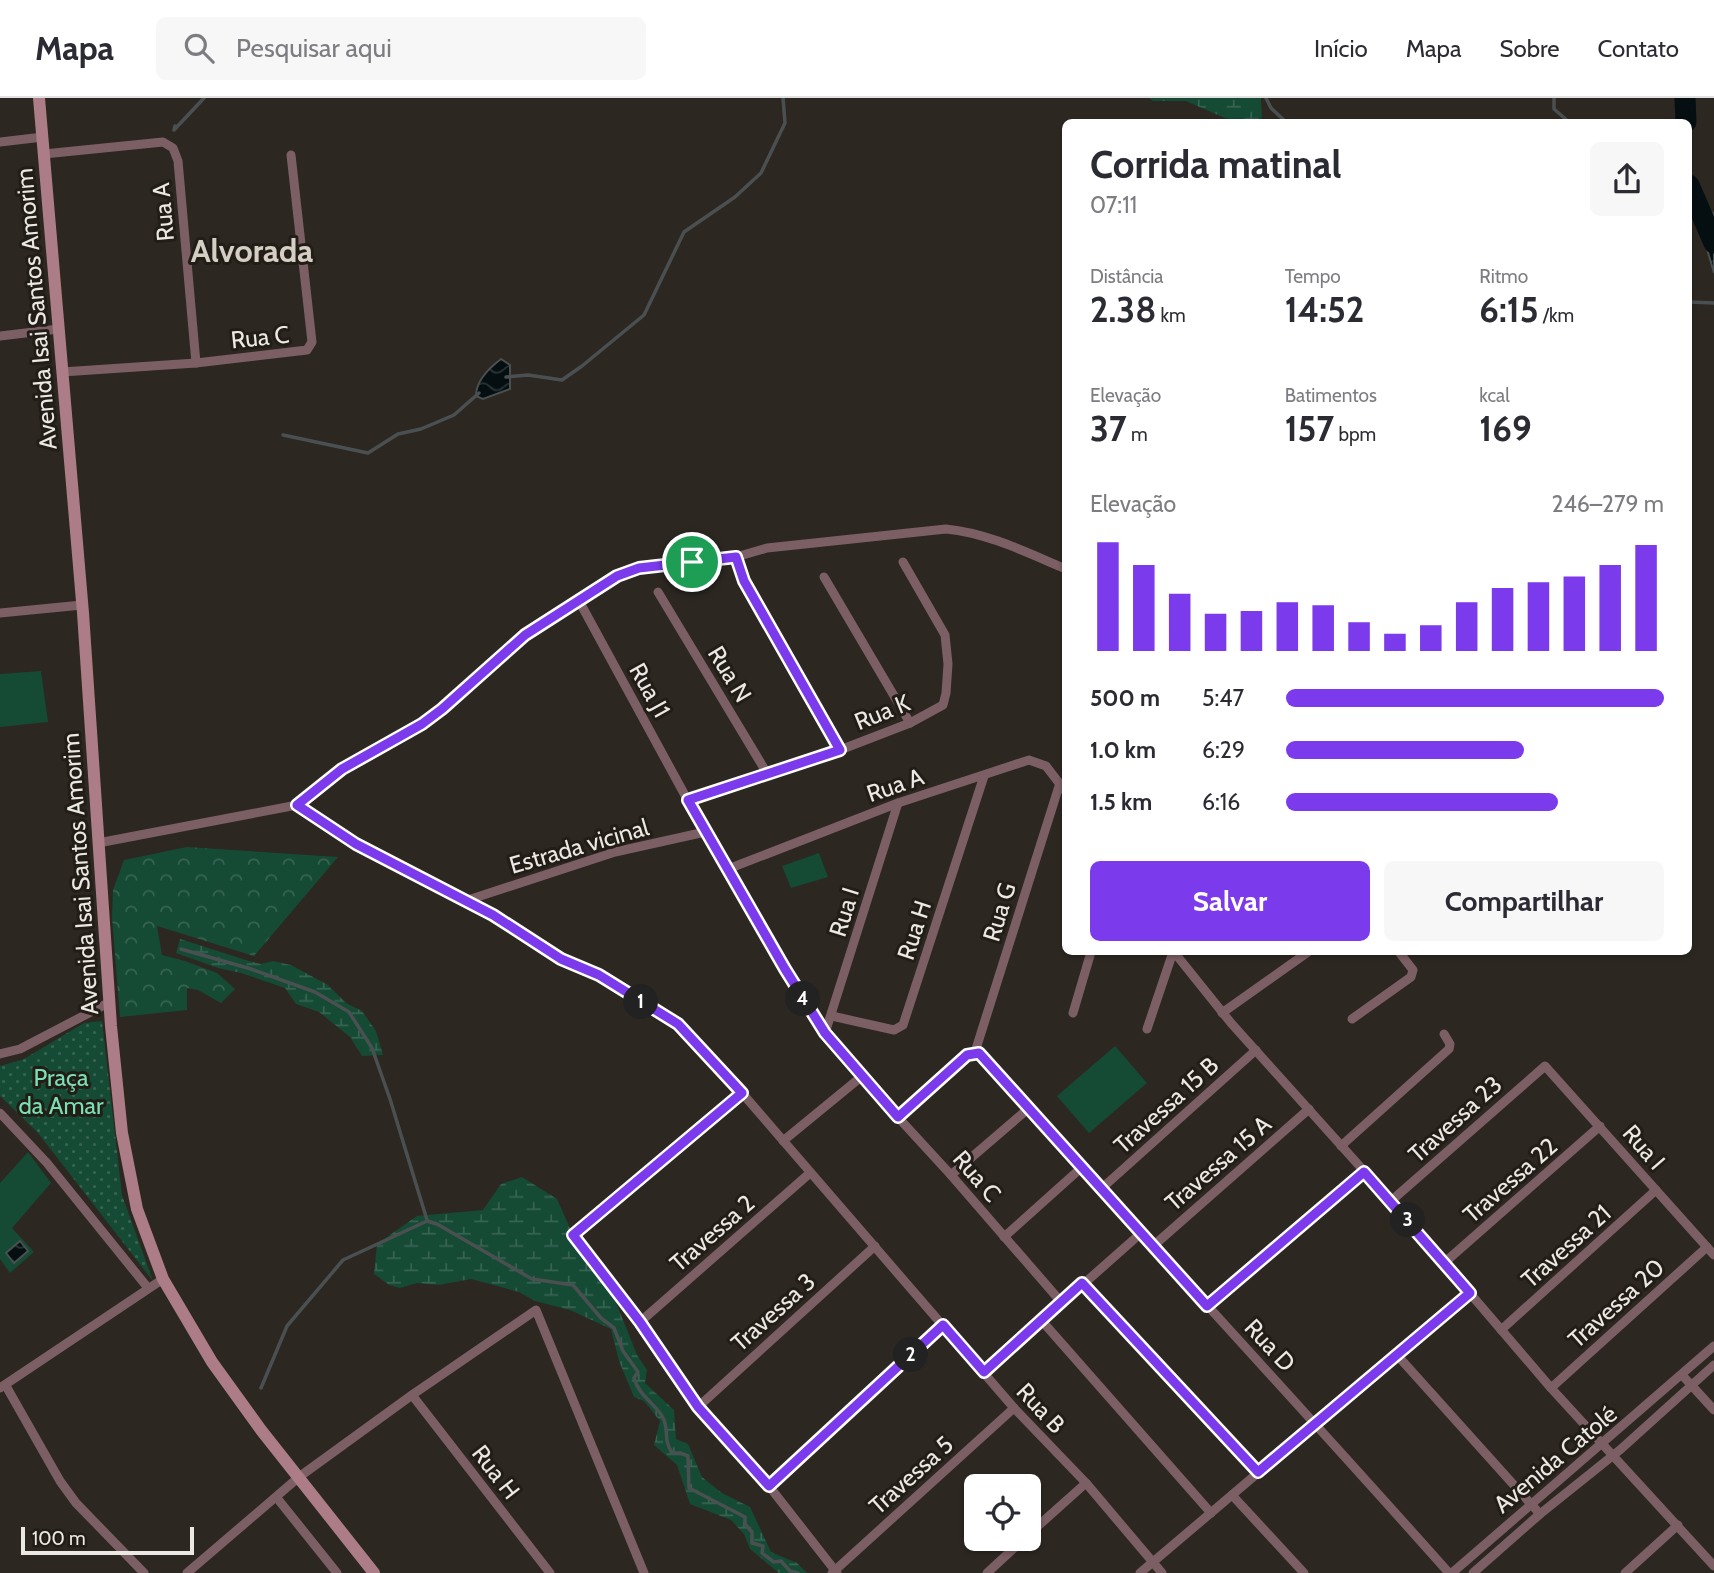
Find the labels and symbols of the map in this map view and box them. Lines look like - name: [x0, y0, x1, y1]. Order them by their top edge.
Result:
- street label: Avenida Isai Santos Amorim: [9, 167, 63, 451]
- street label: Rua A: [146, 181, 180, 242]
- district label: Alvorada: [191, 231, 313, 270]
- street label: Rua C: [229, 320, 291, 354]
- pin: [662, 532, 722, 592]
- street label: Rua N: [702, 641, 758, 707]
- street label: Rua J1: [623, 658, 677, 722]
- street label: Rua K: [850, 688, 914, 736]
- street label: Avenida Isai Santos Amorim: [56, 732, 104, 1016]
- street label: Rua A: [863, 762, 928, 808]
- street label: Estrada vicinal: [506, 812, 652, 880]
- street label: Rua G: [976, 879, 1022, 945]
- street label: Rua I: [823, 884, 865, 940]
- street label: Rua H: [891, 897, 937, 963]
- pin: 4: [786, 982, 820, 1016]
- pin: 1: [624, 984, 658, 1020]
- street label: Travessa 15 B: [1108, 1051, 1224, 1159]
- park label: Praça da Amar: [18, 1063, 104, 1120]
- street label: Travessa 23: [1402, 1070, 1508, 1168]
- street label: Travessa 15 A: [1159, 1109, 1277, 1217]
- street label: Rua I: [1617, 1119, 1671, 1175]
- street label: Travessa 22: [1457, 1131, 1563, 1229]
- street label: Rua C: [947, 1144, 1007, 1208]
- street label: Travessa 2: [664, 1188, 760, 1278]
- street label: Travessa 21: [1515, 1198, 1617, 1294]
- pin: 3: [1390, 1202, 1426, 1238]
- street label: Travessa 20: [1562, 1252, 1670, 1354]
- street label: Travessa 3: [725, 1267, 821, 1357]
- street label: Rua D: [1239, 1313, 1301, 1377]
- pin: 2: [894, 1338, 928, 1372]
- street label: Rua B: [1011, 1377, 1071, 1439]
- street label: Avenida Catolé: [1488, 1399, 1622, 1519]
- street label: Travessa 5: [863, 1430, 959, 1520]
- street label: Rua H: [466, 1439, 526, 1505]
- scale bar: [21, 1524, 194, 1556]

